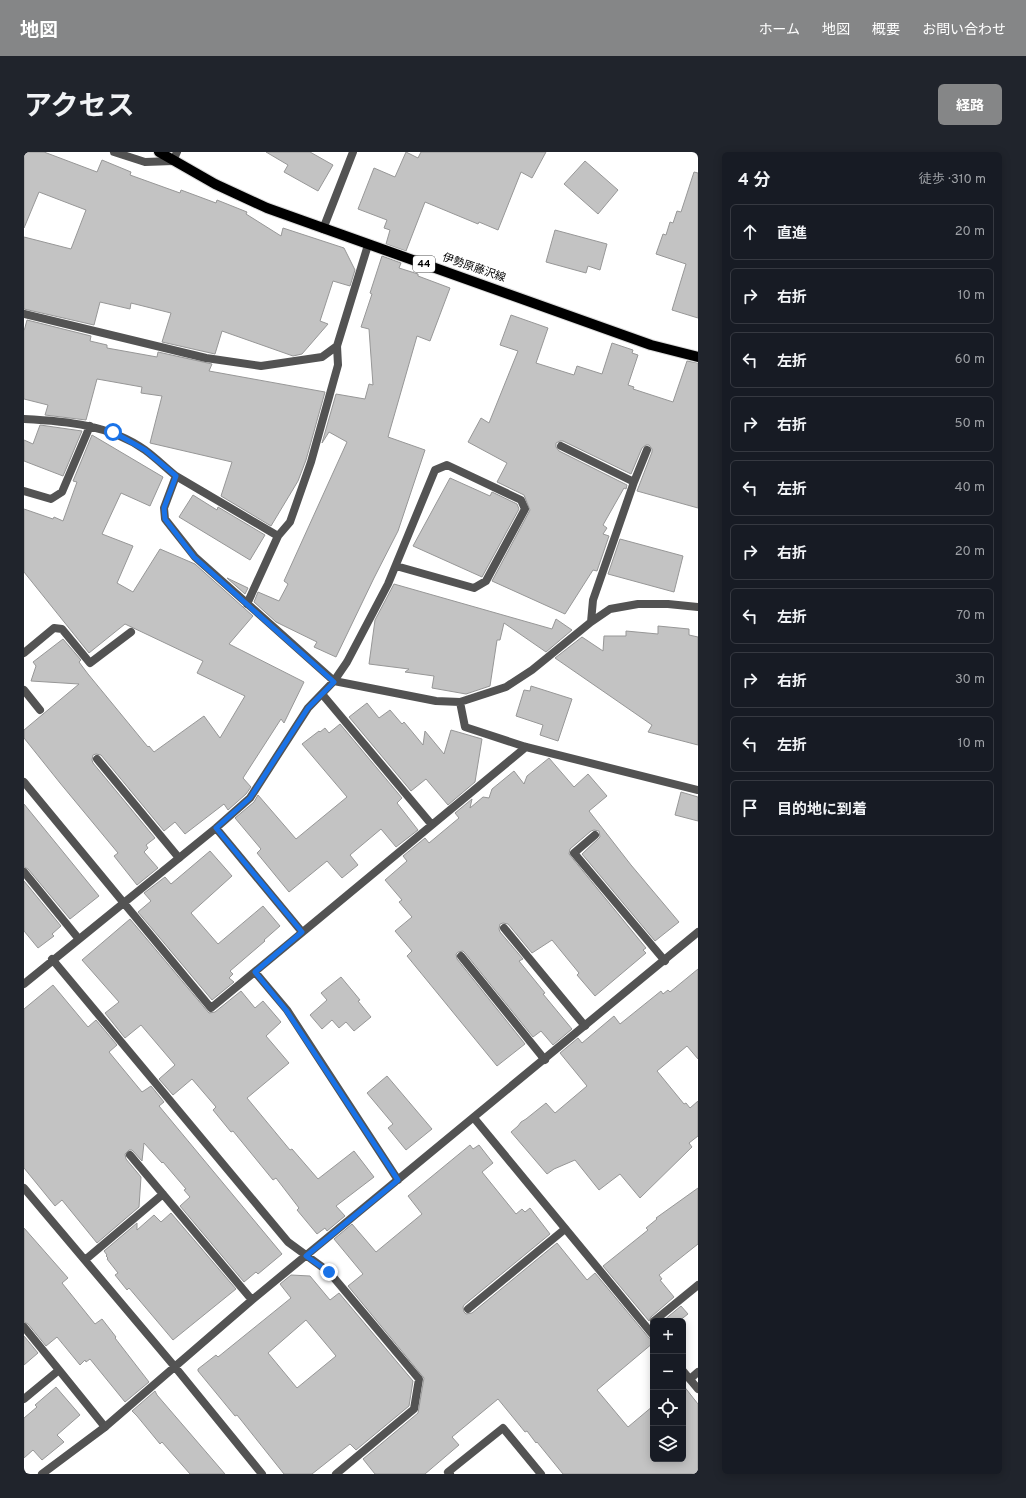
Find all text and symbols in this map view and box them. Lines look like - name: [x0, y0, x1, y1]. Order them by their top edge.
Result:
- text: 地図: [20, 19, 58, 43]
- text: ホーム: [758, 22, 800, 39]
- text: 地図: [822, 22, 850, 39]
- text: 概要: [872, 22, 900, 39]
- text: お問い合わせ: [922, 22, 1006, 39]
- button: 経路: [938, 84, 1002, 125]
- text: アクセス: [24, 90, 135, 126]
- text: 4 分: [738, 170, 770, 192]
- text: 徒歩 · 310 m: [919, 172, 986, 188]
- icon: ahead: [739, 221, 761, 243]
- text: 20 m: [955, 224, 985, 240]
- text: 直進: [777, 225, 807, 244]
- street label: 伊勢原藤沢線: [441, 251, 507, 285]
- road number: 44: [413, 256, 435, 272]
- icon: right: [739, 285, 761, 307]
- text: 10 m: [958, 288, 985, 304]
- text: 右折: [777, 289, 807, 308]
- icon: left: [739, 349, 761, 371]
- text: 60 m: [955, 352, 985, 368]
- text: 左折: [777, 353, 807, 372]
- icon: right: [739, 413, 761, 435]
- text: 50 m: [955, 416, 985, 432]
- text: 右折: [777, 417, 807, 436]
- route start: [104, 423, 122, 441]
- icon: left: [739, 477, 761, 499]
- text: 40 m: [955, 480, 985, 496]
- text: 左折: [777, 481, 807, 500]
- icon: right: [739, 541, 761, 563]
- text: 20 m: [955, 544, 985, 560]
- text: 右折: [777, 545, 807, 564]
- icon: left: [739, 605, 761, 627]
- text: 70 m: [956, 608, 985, 624]
- text: 左折: [777, 609, 807, 628]
- icon: right: [739, 669, 761, 691]
- text: 30 m: [955, 672, 985, 688]
- text: 右折: [777, 673, 807, 692]
- icon: left: [739, 733, 761, 755]
- text: 10 m: [958, 736, 985, 752]
- text: 左折: [777, 737, 807, 756]
- icon: arrive: [739, 797, 761, 819]
- text: 目的地に到着: [777, 801, 867, 820]
- route end: [320, 1263, 338, 1281]
- map controls: [650, 1318, 686, 1462]
- button: +: [650, 1318, 686, 1354]
- button: −: [650, 1354, 686, 1390]
- button: locate: [650, 1390, 686, 1426]
- button: layers: [650, 1426, 686, 1462]

